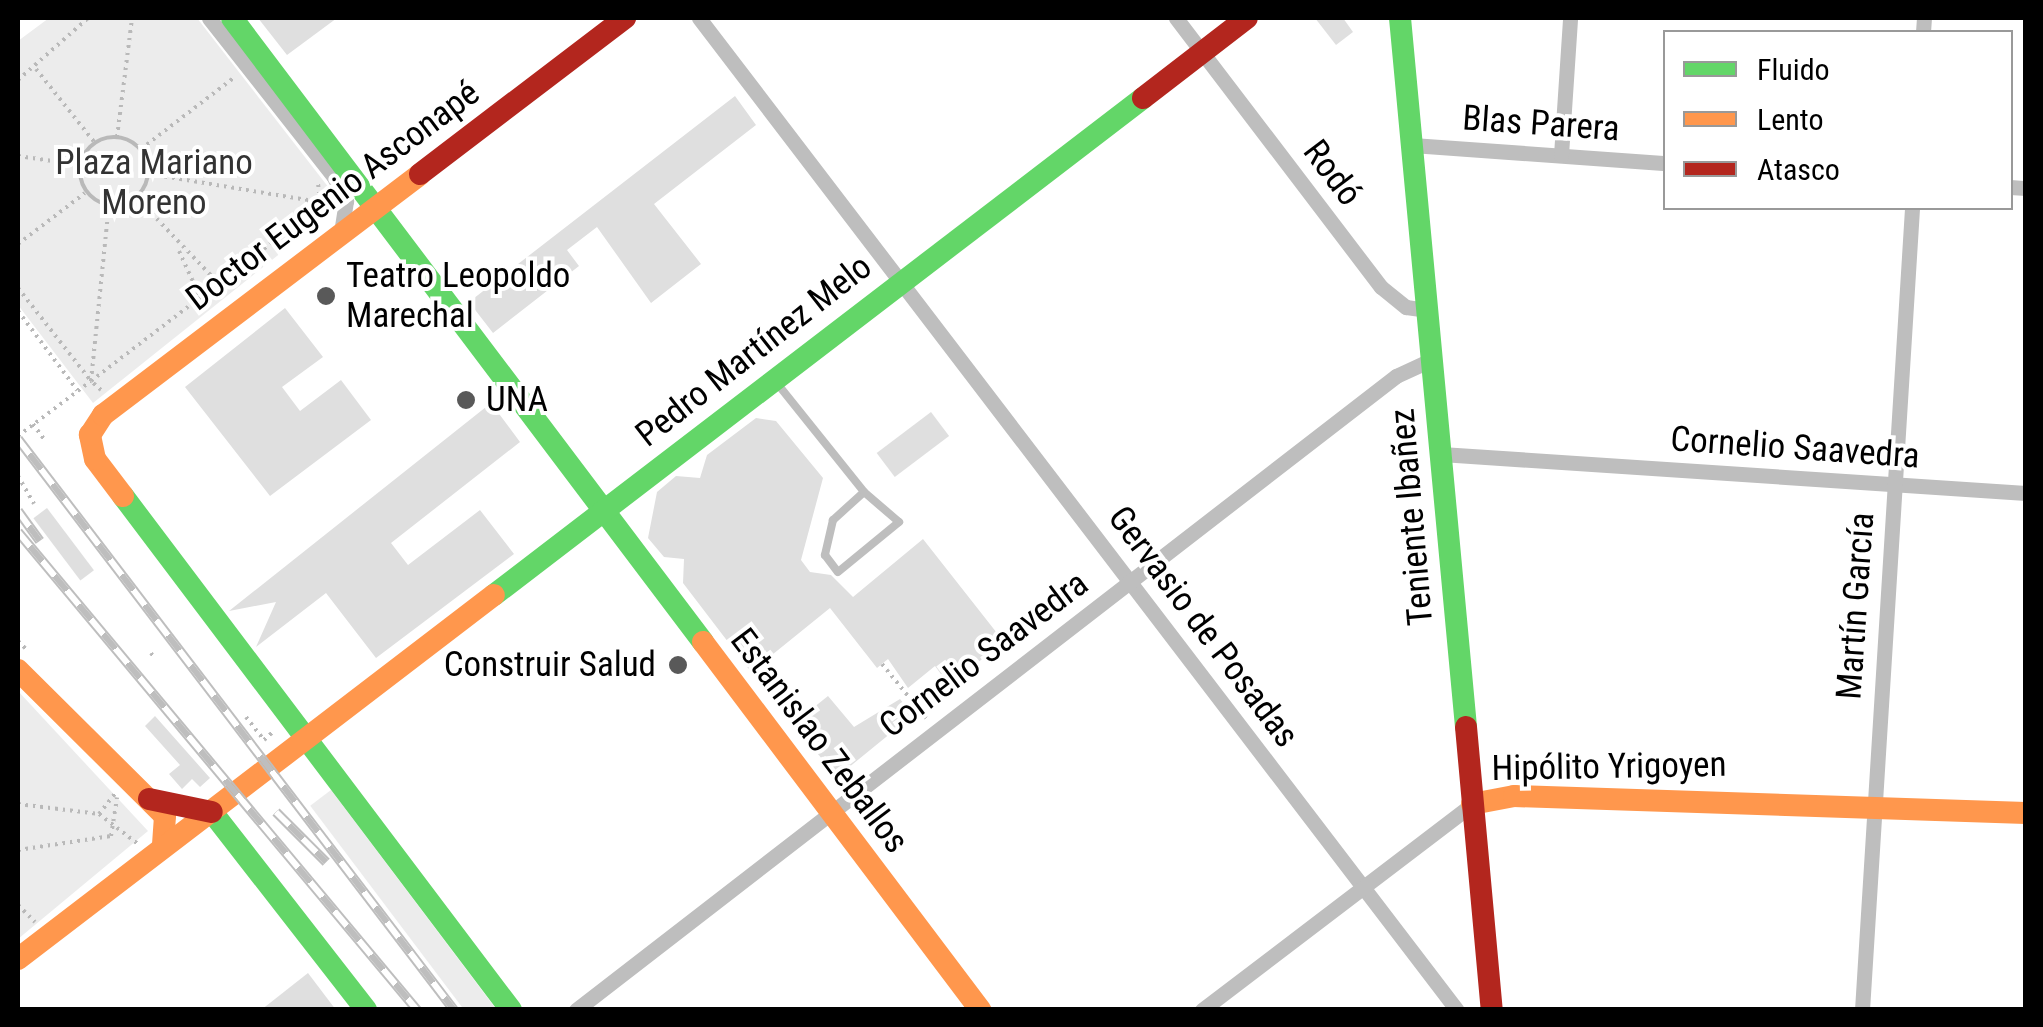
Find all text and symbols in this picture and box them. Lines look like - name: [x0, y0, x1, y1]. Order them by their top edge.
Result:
- legend: [1663, 30, 2013, 210]
- text: Fluido: [1757, 52, 1830, 87]
- street label: Doctor Eugenio Asconapé: [178, 72, 488, 320]
- street label: Blas Parera: [1461, 98, 1621, 150]
- text: Lento: [1757, 102, 1824, 137]
- street label: Rodó: [1294, 132, 1370, 214]
- park label: Plaza Mariano Moreno: [55, 142, 253, 224]
- text: Atasco: [1757, 152, 1840, 187]
- street label: Pedro Martínez Melo: [628, 246, 880, 456]
- place label: Teatro Leopoldo Marechal: [346, 255, 570, 337]
- marker: Teatro Leopoldo Marechal: [315, 285, 337, 307]
- place label: UNA: [486, 379, 548, 421]
- marker: UNA: [455, 389, 477, 411]
- street label: Teniente Ibañez: [1382, 407, 1442, 627]
- street label: Cornelio Saavedra: [1669, 418, 1921, 478]
- street label: Gervasio de Posadas: [1099, 498, 1307, 756]
- street label: Martín García: [1829, 511, 1883, 701]
- street label: Cornelio Saavedra: [872, 563, 1096, 747]
- street label: Estanislao Zeballos: [721, 621, 917, 861]
- place label: Construir Salud: [444, 644, 656, 686]
- marker: Construir Salud: [665, 652, 691, 678]
- street label: Hipólito Yrigoyen: [1491, 744, 1727, 790]

